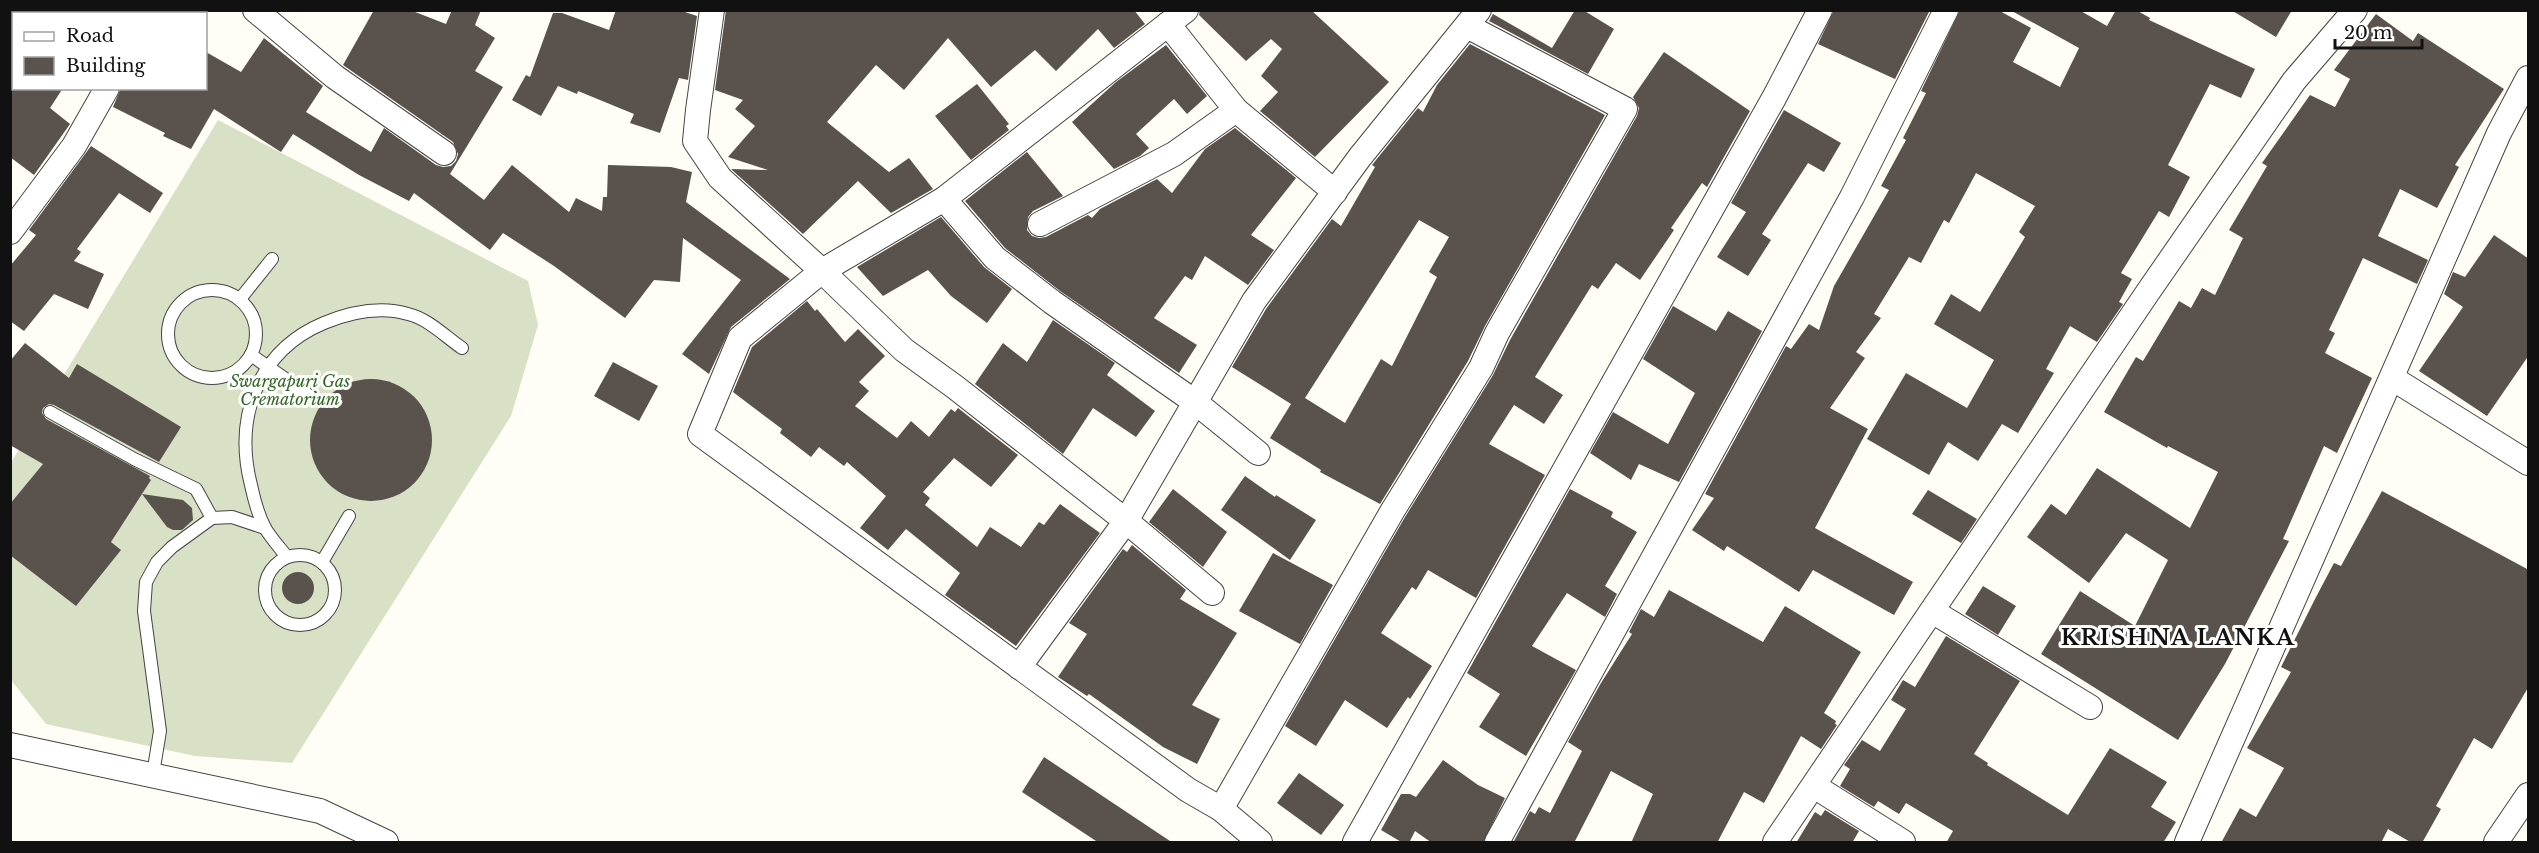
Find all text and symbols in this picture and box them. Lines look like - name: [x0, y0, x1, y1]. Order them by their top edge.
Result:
- legend: [12, 12, 207, 90]
- scale bar: [2335, 12, 2422, 50]
- text: 20 m: [2344, 22, 2392, 44]
- text: Road: [66, 25, 114, 47]
- text: Building: [66, 55, 145, 77]
- park label: Swargapuri Gas Crematorium: [230, 371, 350, 409]
- district label: KRISHNA LANKA: [2061, 624, 2295, 651]

